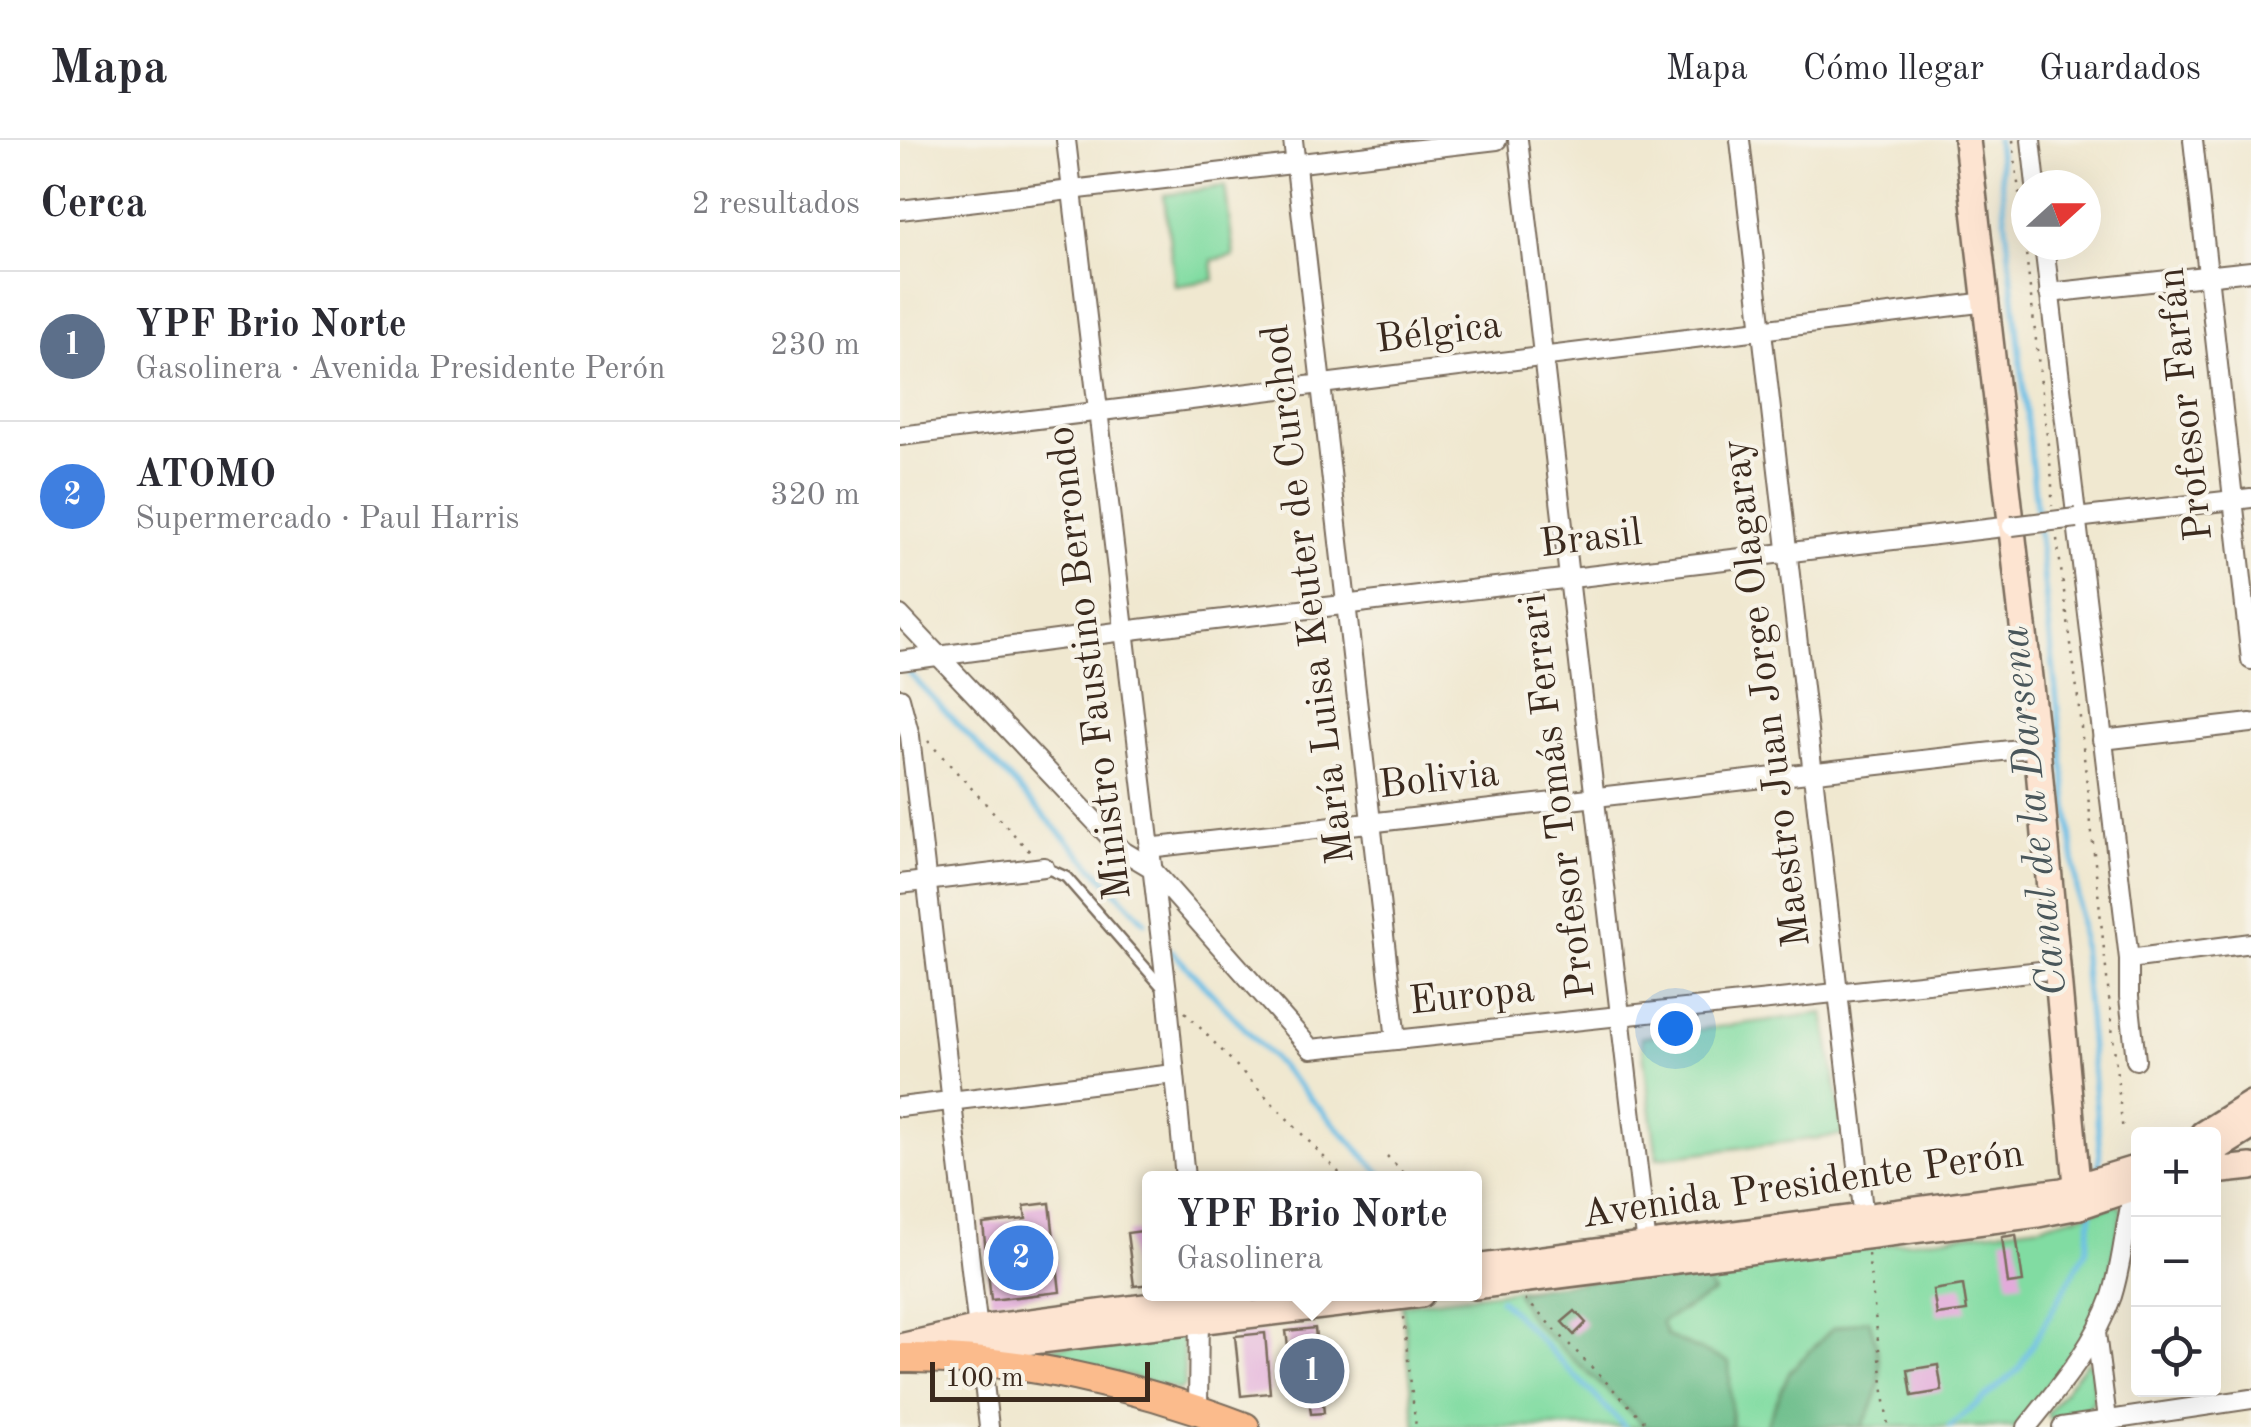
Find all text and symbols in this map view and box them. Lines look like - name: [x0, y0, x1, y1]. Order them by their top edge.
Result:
- text: Mapa: [50, 45, 168, 93]
- text: Mapa: [1666, 52, 1748, 87]
- text: Cómo llegar: [1803, 52, 1984, 87]
- text: Guardados: [2039, 52, 2201, 87]
- north arrow: [2011, 170, 2101, 260]
- text: Cerca: [40, 184, 147, 226]
- text: 2 resultados: [692, 189, 860, 221]
- street label: Profesor Farfán: [2153, 265, 2221, 543]
- street label: Bélgica: [1374, 306, 1504, 362]
- text: YPF Brio Norte: [135, 307, 407, 345]
- street label: María Luisa Keuter de Curchod: [1257, 322, 1363, 866]
- text: 1: [63, 330, 82, 362]
- text: 230 m: [770, 330, 860, 362]
- text: Gasolinera · Avenida Presidente Perón: [135, 354, 665, 386]
- street label: Ministro Faustino Berrondo: [1042, 424, 1140, 902]
- street label: Maestro Juan Jorge Olagaray: [1717, 437, 1819, 949]
- text: ATOMO: [135, 457, 276, 495]
- text: 2: [63, 480, 82, 512]
- text: 320 m: [770, 480, 860, 512]
- text: Supermercado · Paul Harris: [135, 504, 519, 536]
- street label: Brasil: [1538, 514, 1644, 566]
- street label: Profesor Tomás Ferrari: [1514, 591, 1604, 1001]
- water label: Canal de la Darsena: [1995, 624, 2075, 998]
- street label: Bolivia: [1377, 755, 1501, 807]
- street label: Europa: [1407, 971, 1537, 1023]
- your location: [1650, 1003, 1701, 1054]
- map controls: [2131, 1127, 2221, 1397]
- button: +: [2131, 1127, 2221, 1217]
- street label: Avenida Presidente Perón: [1579, 1135, 2027, 1237]
- popup: [1142, 1171, 1482, 1301]
- text: YPF Brio Norte: [1176, 1197, 1448, 1235]
- button: −: [2131, 1217, 2221, 1307]
- pin: 2: [988, 1220, 1054, 1296]
- text: Gasolinera: [1176, 1244, 1323, 1276]
- button: locate: [2131, 1307, 2221, 1397]
- pin: 1: [1280, 1334, 1344, 1408]
- scale bar: [930, 1357, 1150, 1402]
- text: 100 m: [945, 1365, 1024, 1393]

